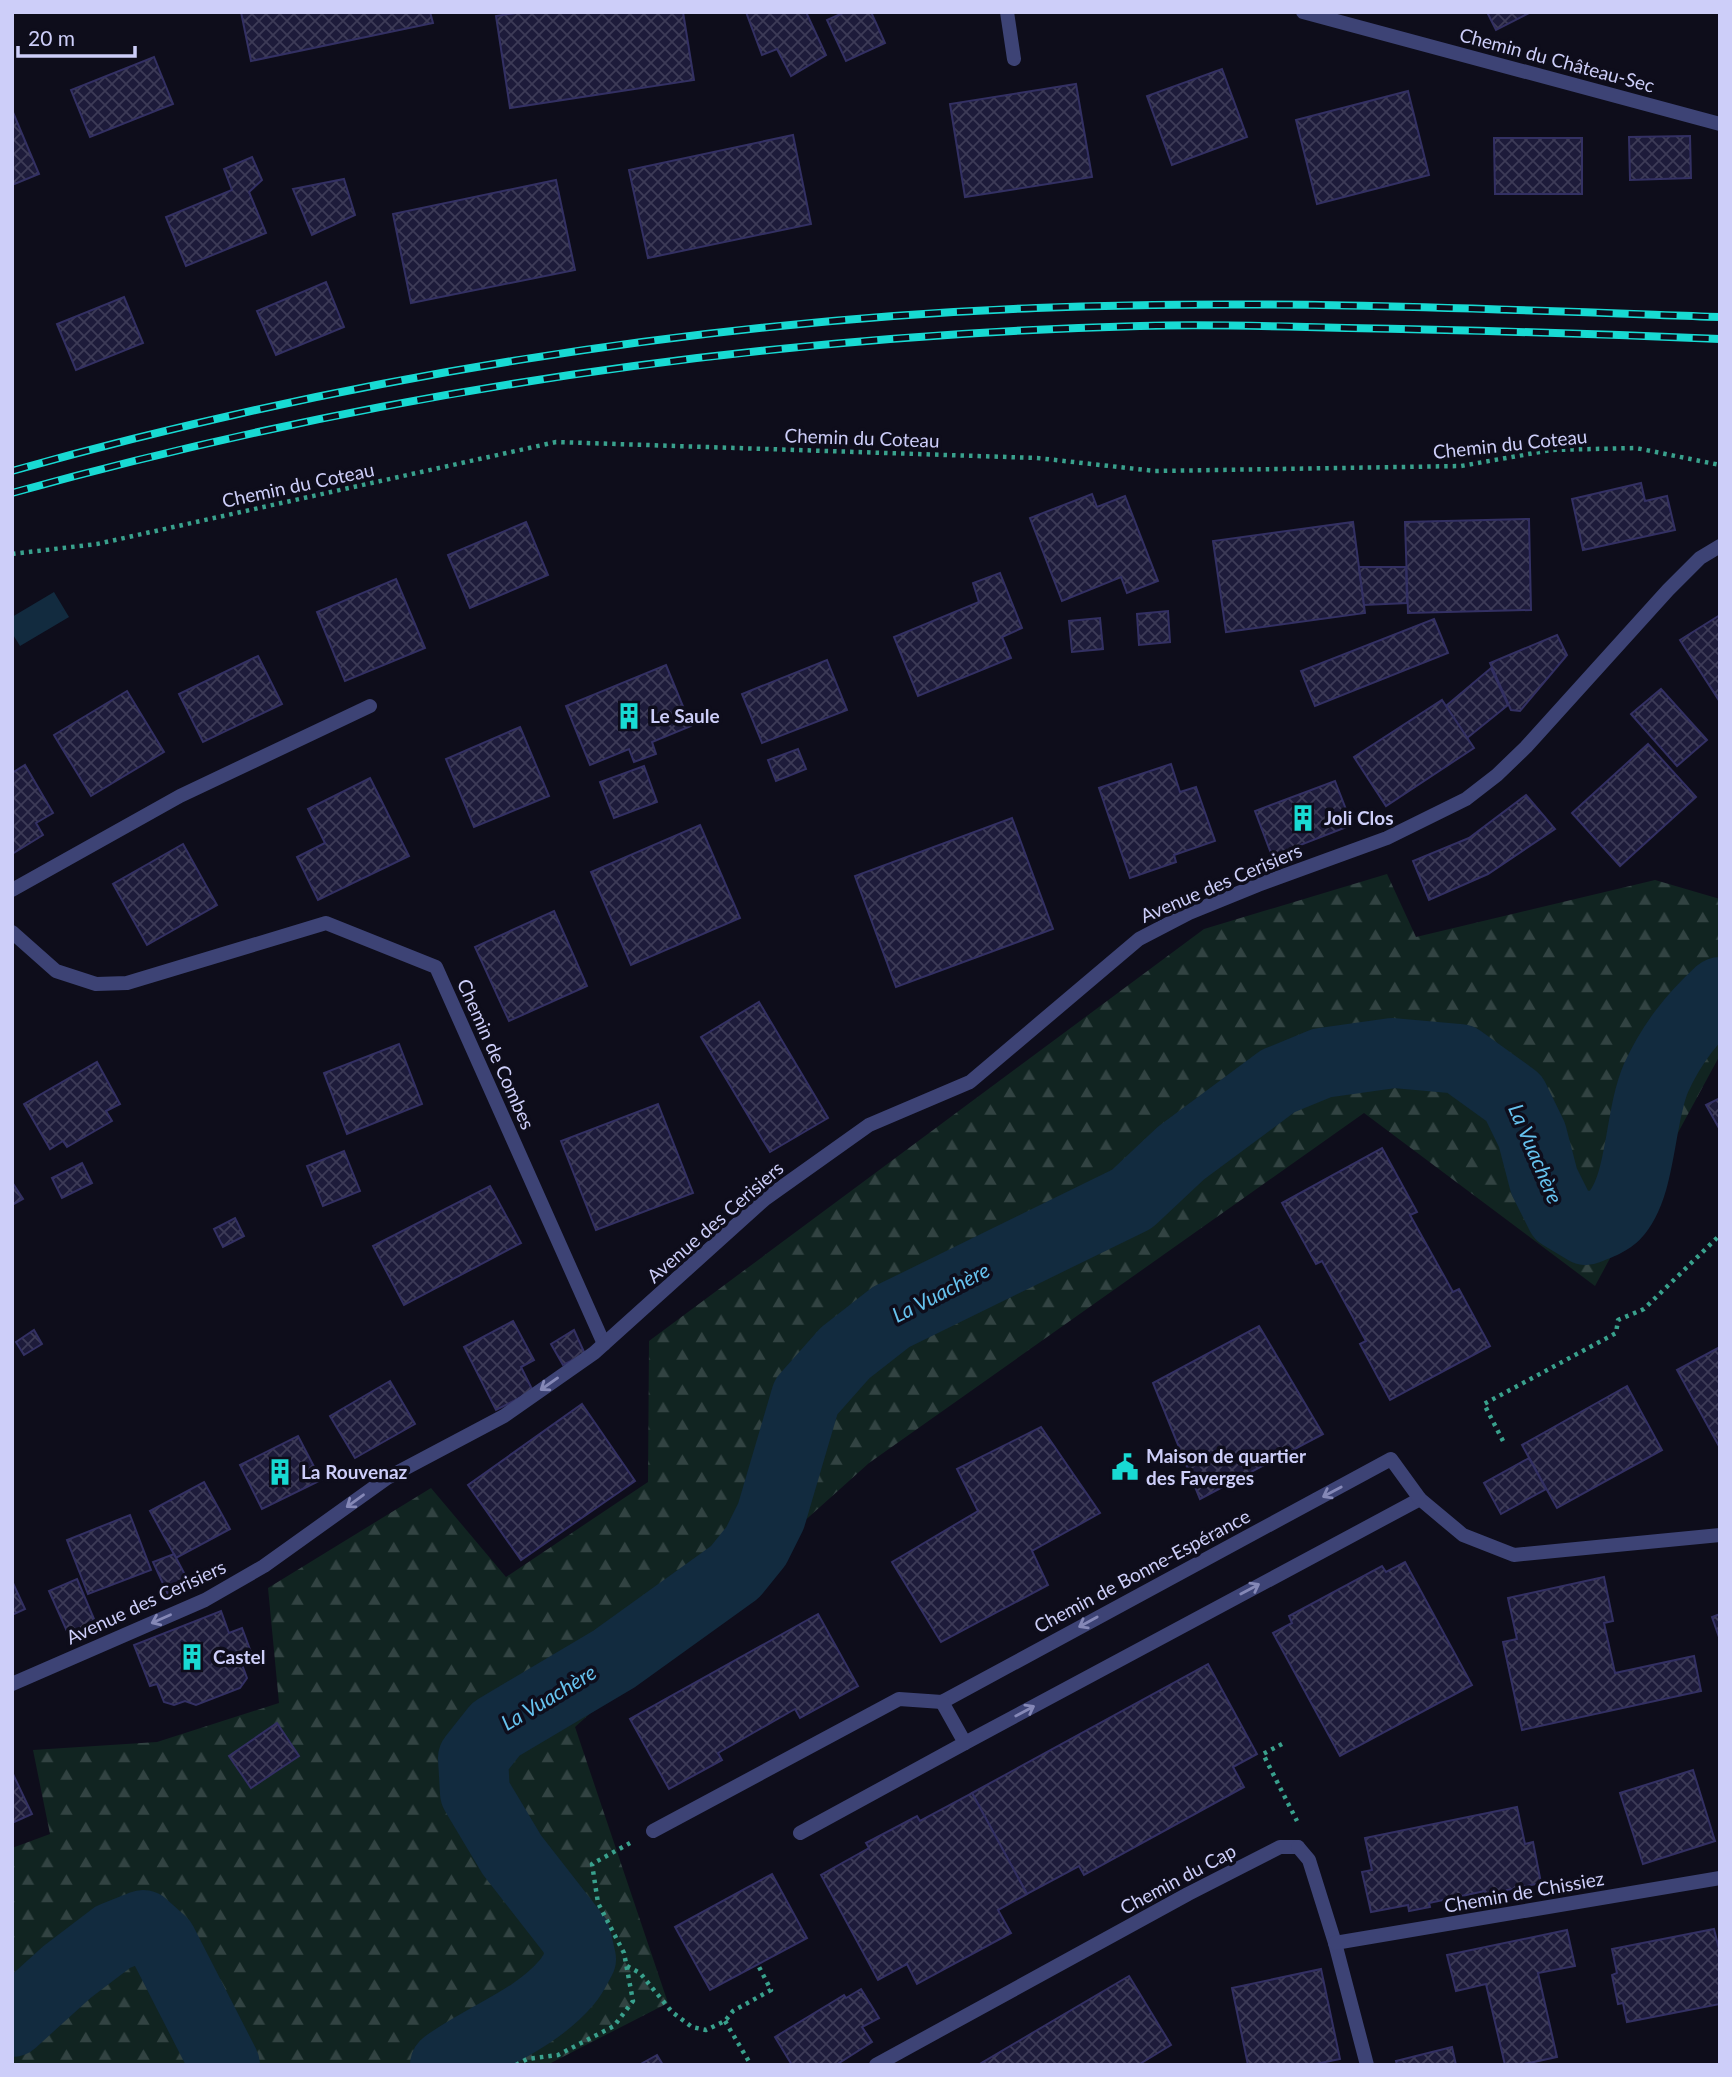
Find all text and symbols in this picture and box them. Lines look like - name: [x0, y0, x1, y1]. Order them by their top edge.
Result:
- scale bar: [18, 14, 135, 58]
- street label: Chemin du Château-Sec: [1457, 22, 1657, 97]
- text: 20 m: [28, 25, 75, 50]
- street label: Chemin du Coteau: [784, 423, 940, 452]
- street label: Chemin du Coteau: [1432, 424, 1588, 463]
- street label: Chemin du Coteau: [220, 457, 376, 512]
- building icon: Le Saule: [614, 701, 644, 731]
- place label: Le Saule: [650, 704, 720, 727]
- building icon: Joli Clos: [1288, 803, 1318, 833]
- place label: Joli Clos: [1324, 806, 1393, 829]
- street label: Avenue des Cerisiers: [1136, 838, 1305, 927]
- street label: Chemin de Combes: [453, 975, 540, 1133]
- water label: La Vuachère: [1504, 1100, 1569, 1207]
- street label: Avenue des Cerisiers: [642, 1156, 788, 1287]
- water label: La Vuachère: [887, 1256, 993, 1327]
- one-way arrow: [540, 1377, 559, 1391]
- place label: Maison de quartier des Faverges: [1146, 1444, 1307, 1489]
- public building icon: Maison de quartier des Faverges: [1110, 1452, 1140, 1482]
- building icon: La Rouvenaz: [265, 1457, 295, 1487]
- place label: La Rouvenaz: [301, 1460, 408, 1483]
- one-way arrow: [1322, 1485, 1342, 1499]
- one-way arrow: [346, 1494, 365, 1508]
- street label: Chemin de Bonne-Espérance: [1030, 1504, 1254, 1637]
- street label: Avenue des Cerisiers: [62, 1554, 229, 1649]
- one-way arrow: [1240, 1582, 1260, 1596]
- one-way arrow: [151, 1613, 172, 1626]
- one-way arrow: [1078, 1616, 1099, 1629]
- building icon: Castel: [177, 1642, 207, 1672]
- place label: Castel: [213, 1645, 265, 1668]
- water label: La Vuachère: [496, 1659, 600, 1735]
- one-way arrow: [1014, 1704, 1035, 1717]
- street label: Chemin du Cap: [1116, 1838, 1240, 1919]
- street label: Chemin de Chissiez: [1442, 1866, 1606, 1917]

